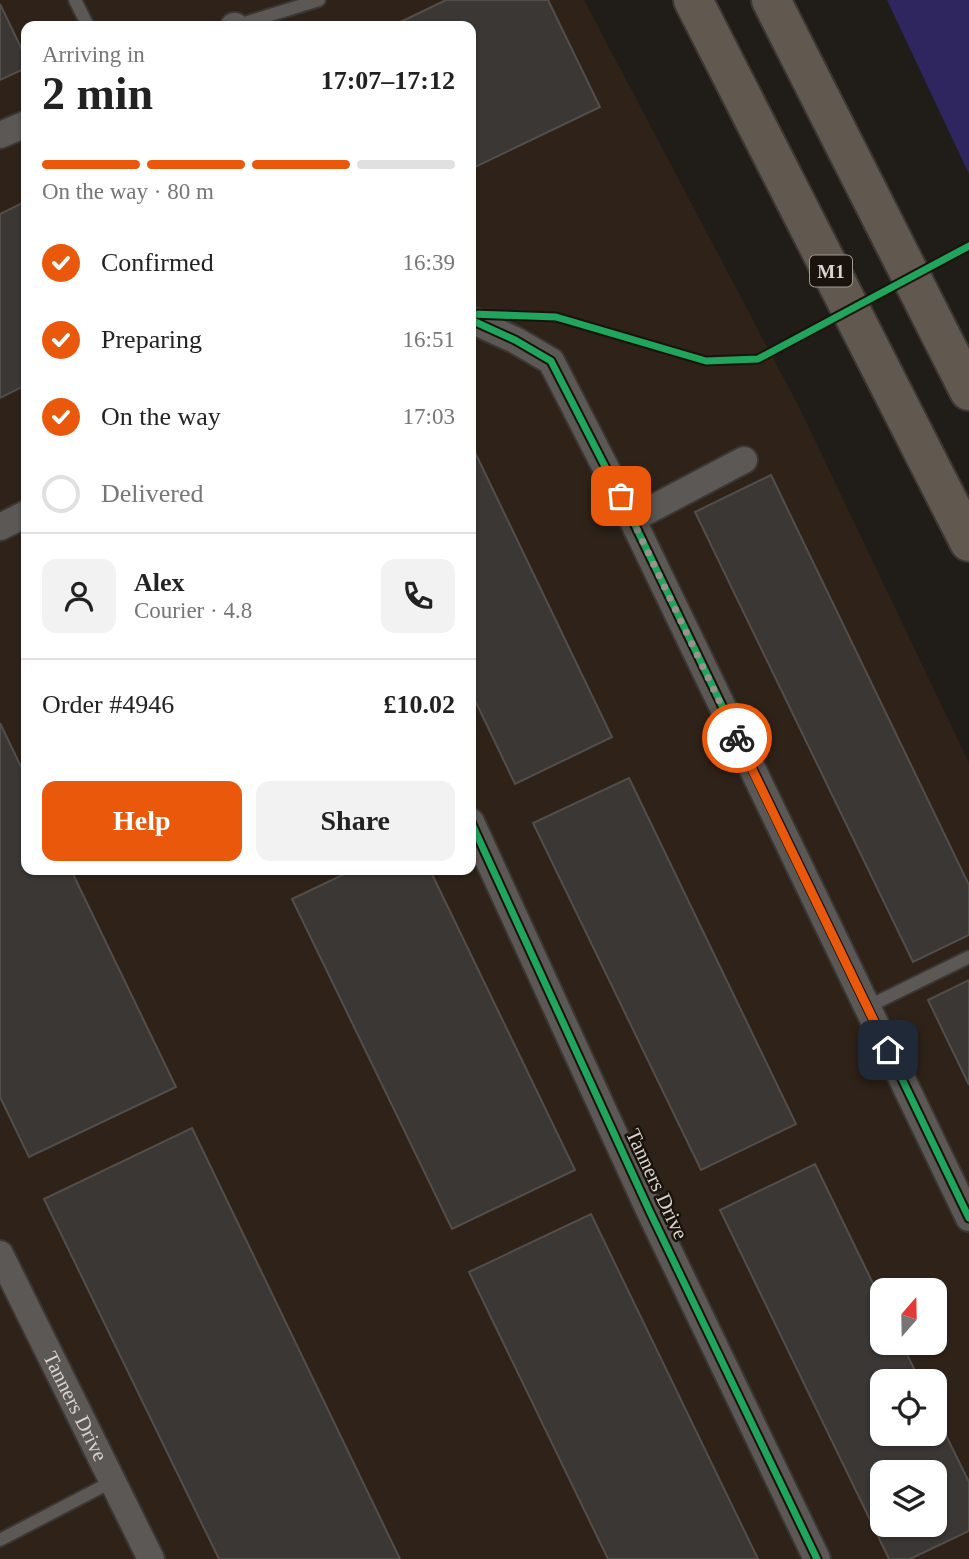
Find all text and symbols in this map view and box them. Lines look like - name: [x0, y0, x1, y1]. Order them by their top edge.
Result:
- text: Arriving in: [42, 42, 145, 67]
- text: 17:07–17:12: [321, 66, 455, 95]
- text: 2 min: [42, 68, 153, 119]
- text: On the way · 80 m: [42, 179, 214, 204]
- icon: check: [42, 244, 80, 282]
- text: Confirmed: [101, 248, 214, 277]
- text: 16:39: [403, 250, 455, 275]
- road number: M1: [810, 256, 852, 286]
- icon: check: [42, 321, 80, 359]
- text: Preparing: [101, 325, 202, 354]
- text: 16:51: [403, 327, 455, 352]
- icon: check: [42, 398, 80, 436]
- text: On the way: [101, 402, 221, 431]
- text: 17:03: [403, 404, 455, 429]
- pin: [591, 466, 651, 526]
- icon: bag: [602, 477, 640, 515]
- text: Delivered: [101, 479, 204, 508]
- button: person: [42, 559, 116, 633]
- button: phone: [381, 559, 455, 633]
- text: Alex: [134, 568, 185, 597]
- text: Courier · 4.8: [134, 598, 252, 623]
- text: Order #4946: [42, 690, 174, 719]
- text: £10.02: [384, 690, 455, 719]
- courier: [702, 703, 772, 773]
- icon: bike: [718, 719, 756, 757]
- button: Help: [42, 781, 242, 861]
- button: Share: [256, 781, 455, 861]
- pin: [858, 1020, 918, 1080]
- icon: home: [869, 1031, 907, 1069]
- street label: Tanners Drive: [621, 1125, 693, 1243]
- north arrow: [870, 1278, 947, 1354]
- map controls: [870, 1278, 947, 1537]
- street label: Tanners Drive: [38, 1348, 113, 1465]
- button: locate: [870, 1369, 947, 1446]
- button: layers: [870, 1460, 947, 1537]

